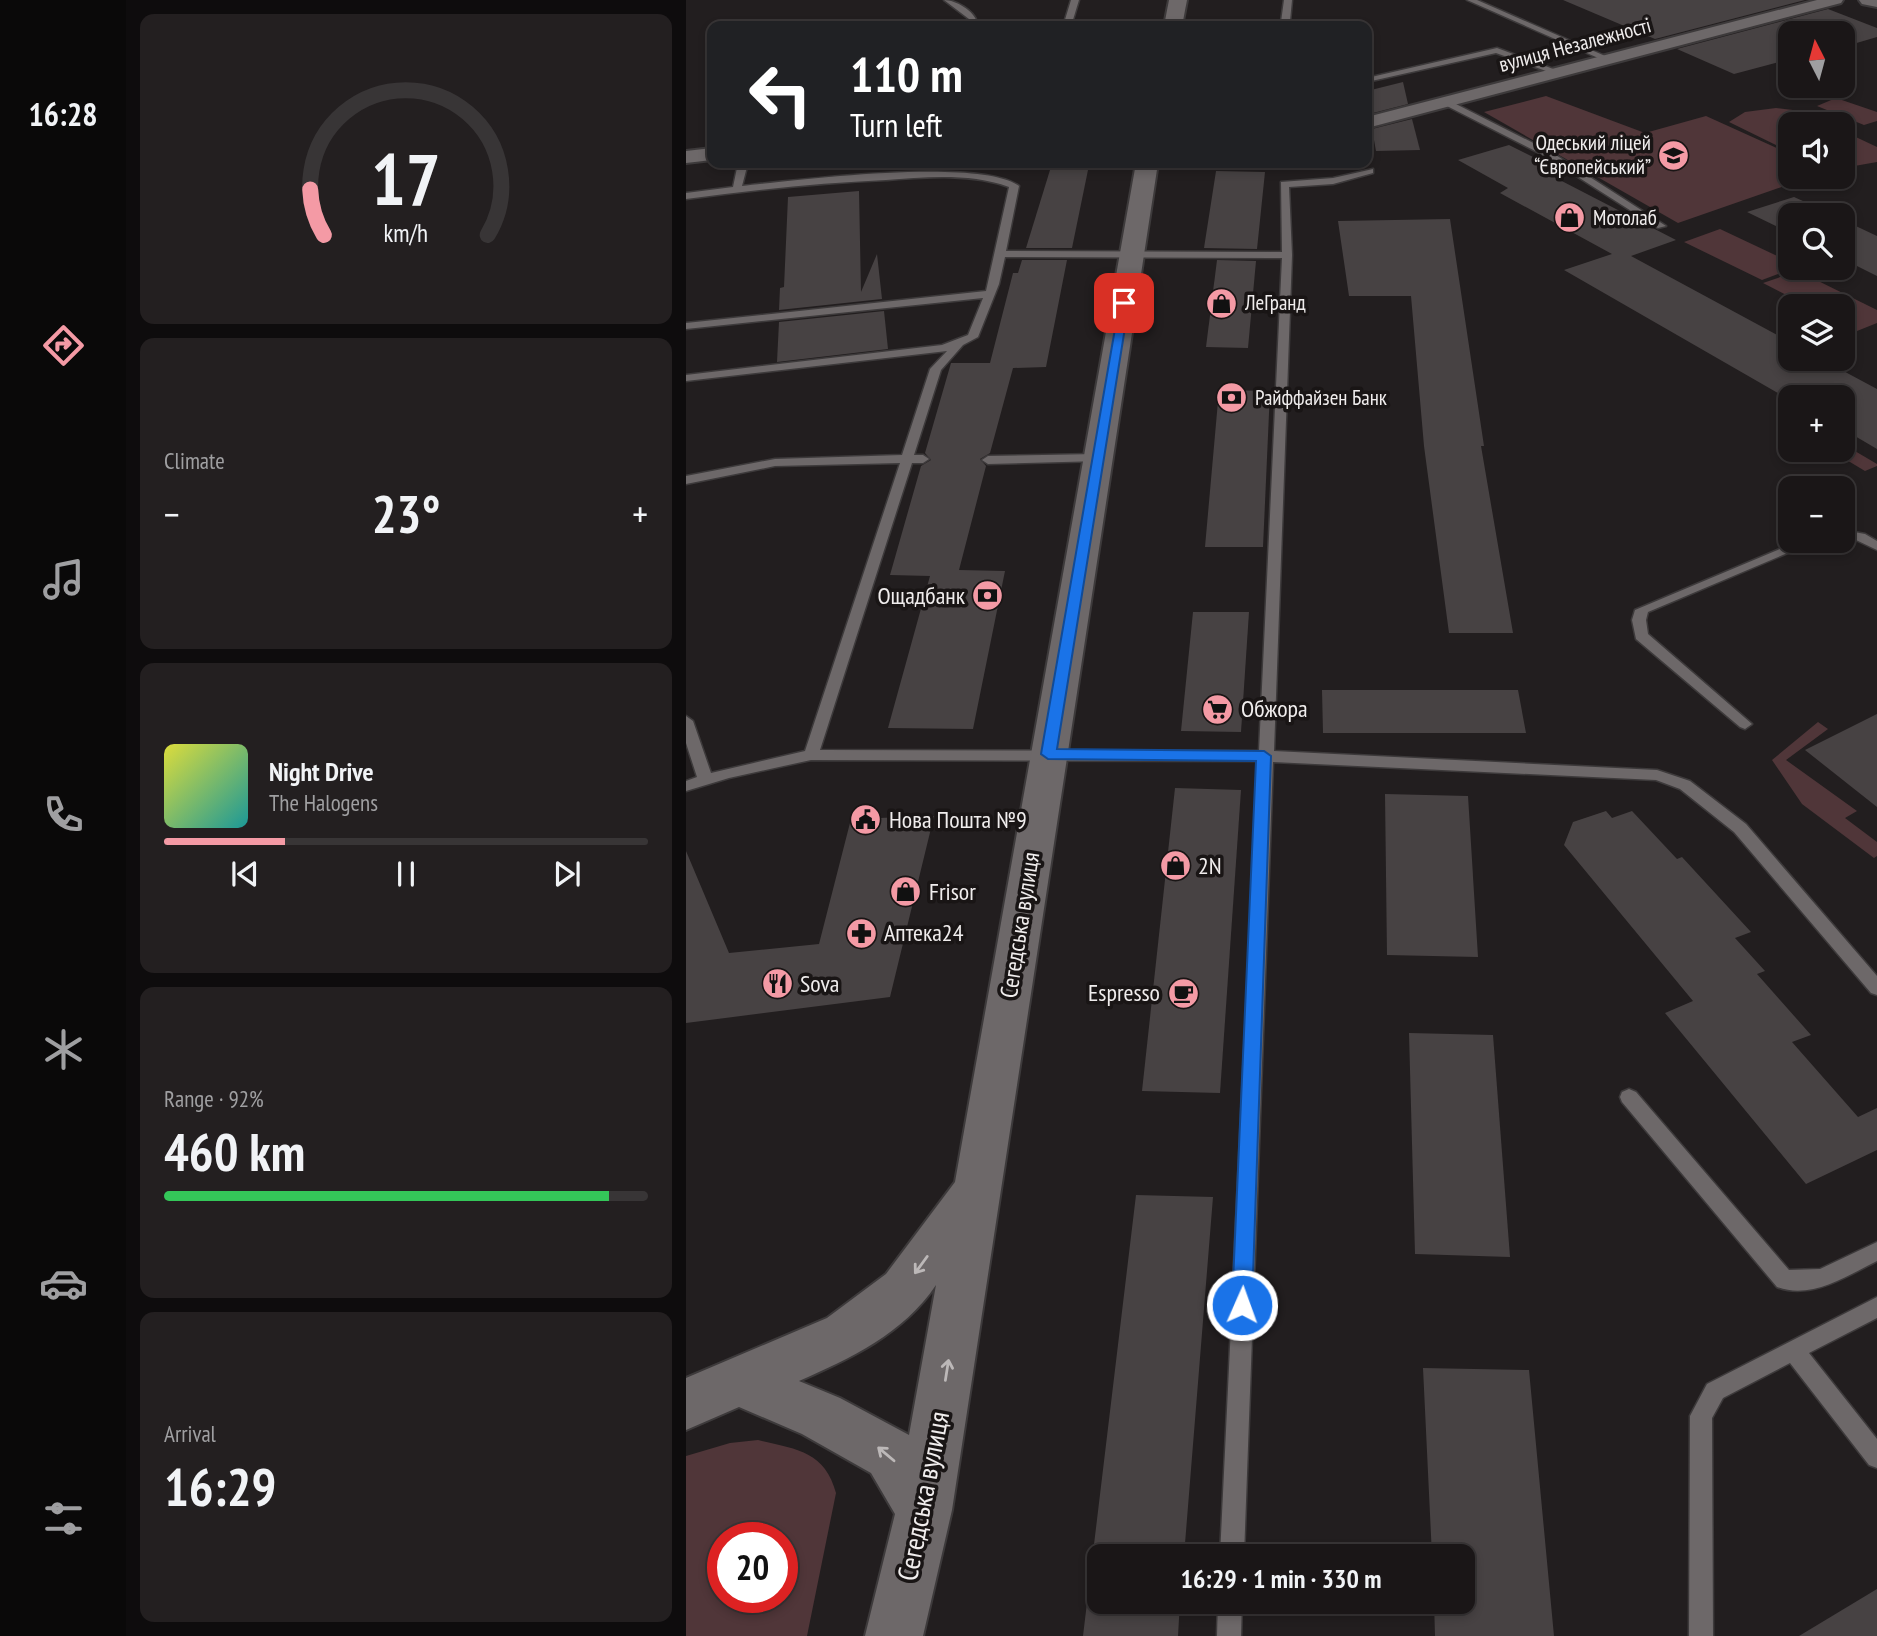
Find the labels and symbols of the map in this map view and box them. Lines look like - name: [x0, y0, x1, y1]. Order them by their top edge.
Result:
- street label: вулиця Незалежності: [1496, 11, 1654, 78]
- north arrow: [1778, 21, 1855, 98]
- place label: Одеський ліцей “Європейський”: [1534, 129, 1651, 180]
- school or university icon: Одеський ліцей “Європейський”: [1657, 138, 1691, 172]
- shop icon: Мотолаб: [1553, 201, 1587, 235]
- place label: Мотолаб: [1593, 204, 1657, 231]
- pin: [1094, 273, 1154, 333]
- shop icon: ЛеГранд: [1205, 286, 1239, 320]
- place label: ЛеГранд: [1244, 289, 1306, 316]
- bank icon: Райффайзен Банк: [1215, 381, 1249, 415]
- place label: Райффайзен Банк: [1255, 384, 1387, 411]
- bank icon: Ощадбанк: [971, 579, 1005, 613]
- place label: Ощадбанк: [877, 580, 966, 611]
- supermarket icon: Обжора: [1201, 692, 1235, 726]
- place label: Обжора: [1241, 693, 1308, 724]
- public building icon: Нова Пошта №9: [849, 803, 883, 837]
- place label: Нова Пошта №9: [889, 804, 1027, 835]
- shop icon: 2N: [1158, 849, 1192, 883]
- street label: Сегедська вулиця: [993, 850, 1046, 1000]
- place label: 2N: [1198, 850, 1222, 881]
- shop icon: Frisor: [889, 875, 923, 909]
- place label: Frisor: [929, 876, 976, 907]
- pharmacy icon: Аптека24: [844, 916, 878, 950]
- place label: Аптека24: [884, 917, 964, 948]
- restaurant icon: Sova: [760, 967, 794, 1001]
- place label: Sova: [800, 968, 839, 999]
- cafe icon: Espresso: [1166, 976, 1200, 1010]
- place label: Espresso: [1088, 977, 1160, 1008]
- one-way arrow: [914, 1255, 928, 1274]
- position arrow: [1205, 1268, 1279, 1342]
- one-way arrow: [941, 1359, 954, 1382]
- street label: Сегедська вулиця: [888, 1408, 957, 1584]
- one-way arrow: [877, 1447, 895, 1463]
- speed limit sign: 20: [707, 1522, 798, 1613]

